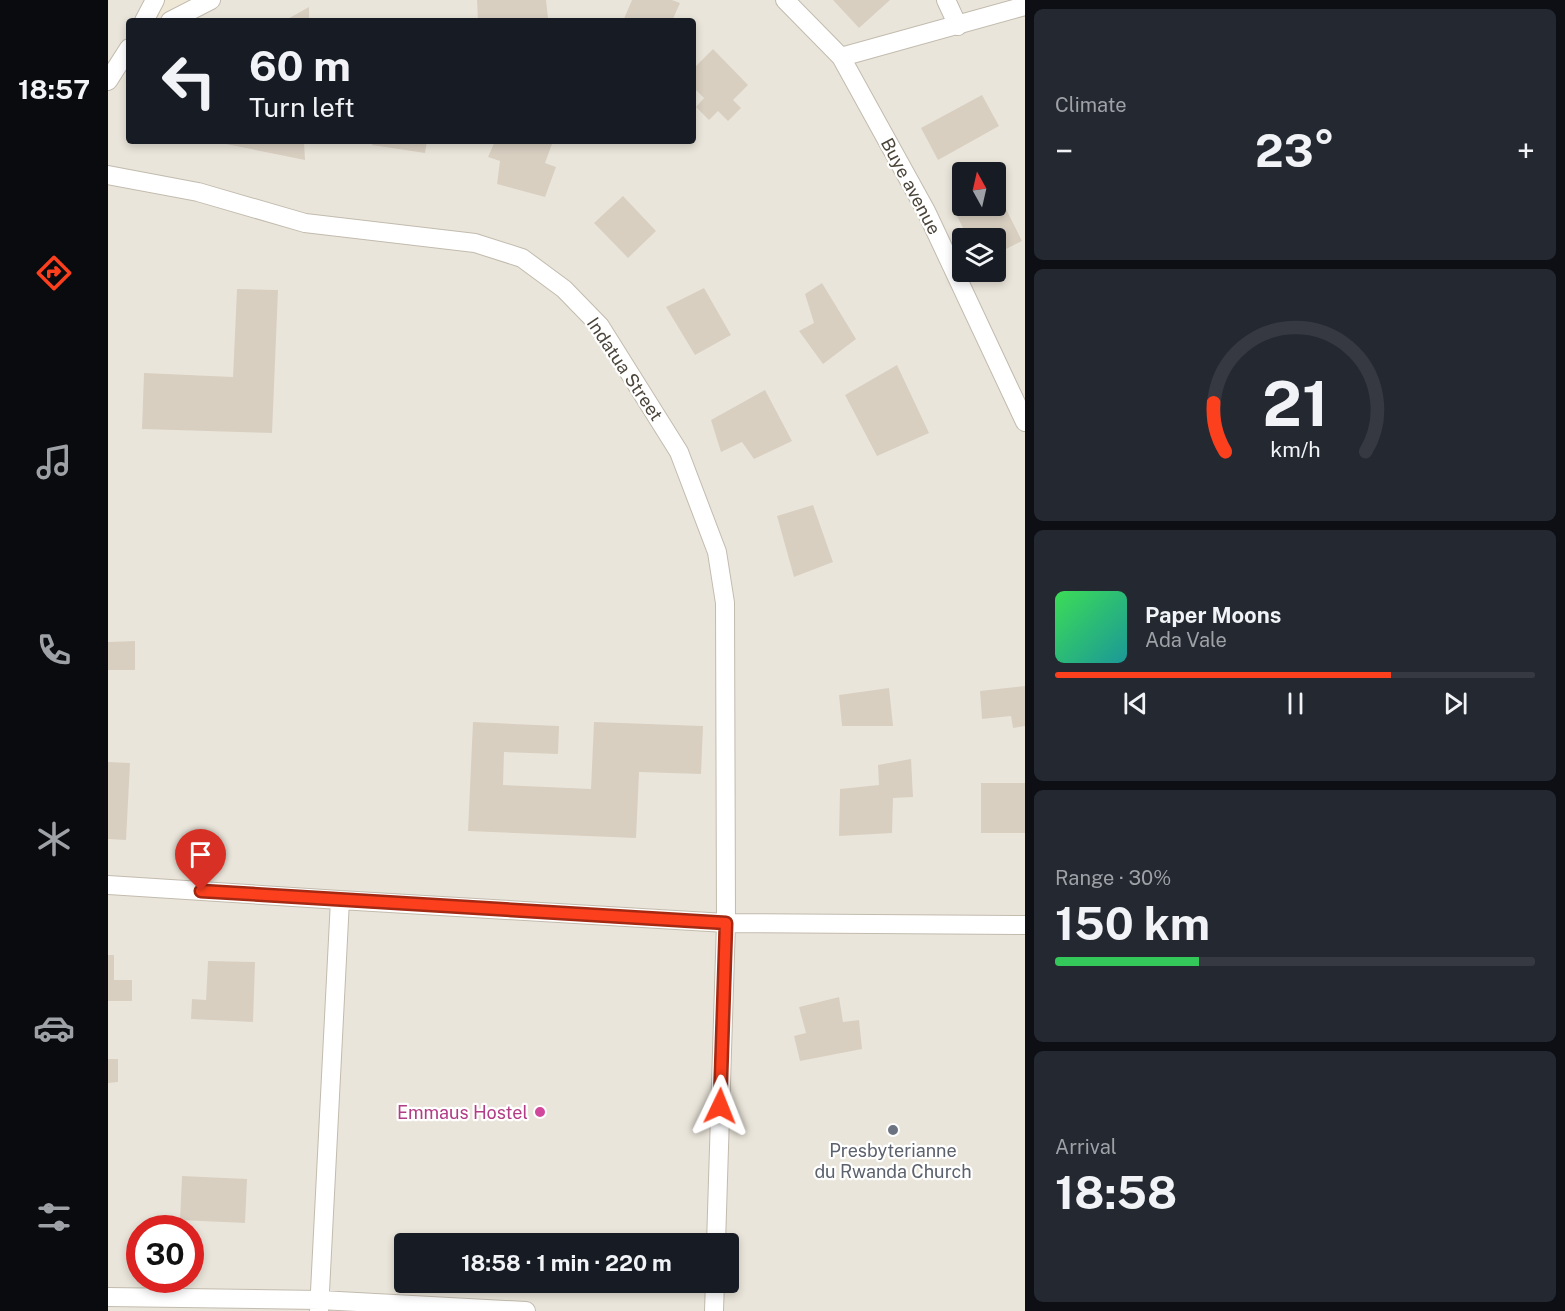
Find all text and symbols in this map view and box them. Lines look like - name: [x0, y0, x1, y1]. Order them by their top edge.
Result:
- text: 60 m: [249, 41, 351, 90]
- icon: left: [150, 42, 228, 120]
- text: 18:57: [18, 73, 90, 105]
- text: Turn left: [249, 91, 355, 123]
- text: Climate: [1055, 93, 1127, 117]
- text: 23°: [1255, 124, 1335, 177]
- text: −: [1055, 132, 1073, 170]
- text: +: [1517, 132, 1535, 170]
- street label: Buye avenue: [877, 134, 945, 238]
- north arrow: [952, 162, 1006, 216]
- map controls: [952, 162, 1006, 282]
- button: layers: [952, 228, 1006, 282]
- icon: directions: [33, 252, 75, 294]
- street label: Indatua Street: [583, 313, 667, 425]
- text: 21: [1262, 367, 1328, 440]
- text: km/h: [1270, 438, 1320, 463]
- icon: music: [33, 441, 75, 483]
- text: Paper Moons: [1145, 602, 1281, 628]
- text: Ada Vale: [1145, 628, 1227, 652]
- icon: phone: [33, 629, 75, 671]
- icon: previous: [1119, 687, 1152, 720]
- icon: pause: [1279, 687, 1312, 720]
- icon: next: [1439, 687, 1472, 720]
- icon: climate: [33, 818, 75, 860]
- pin: [175, 829, 226, 891]
- icon: arrive: [184, 838, 217, 871]
- text: Range · 30%: [1055, 866, 1171, 890]
- text: 150 km: [1055, 897, 1210, 950]
- icon: car: [33, 1007, 75, 1049]
- position arrow: [688, 1074, 752, 1138]
- place label: Emmaus Hostel: [397, 1102, 528, 1123]
- marker: Emmaus Hostel: [533, 1105, 547, 1119]
- marker: Presbyterianne du Rwanda Church: [886, 1123, 900, 1137]
- text: Arrival: [1055, 1135, 1117, 1159]
- place label: Presbyterianne du Rwanda Church: [814, 1140, 972, 1182]
- text: 18:58: [1055, 1166, 1177, 1219]
- icon: filters: [33, 1196, 75, 1238]
- speed limit sign: 30: [126, 1215, 204, 1293]
- text: 18:58 · 1 min · 220 m: [461, 1250, 672, 1276]

